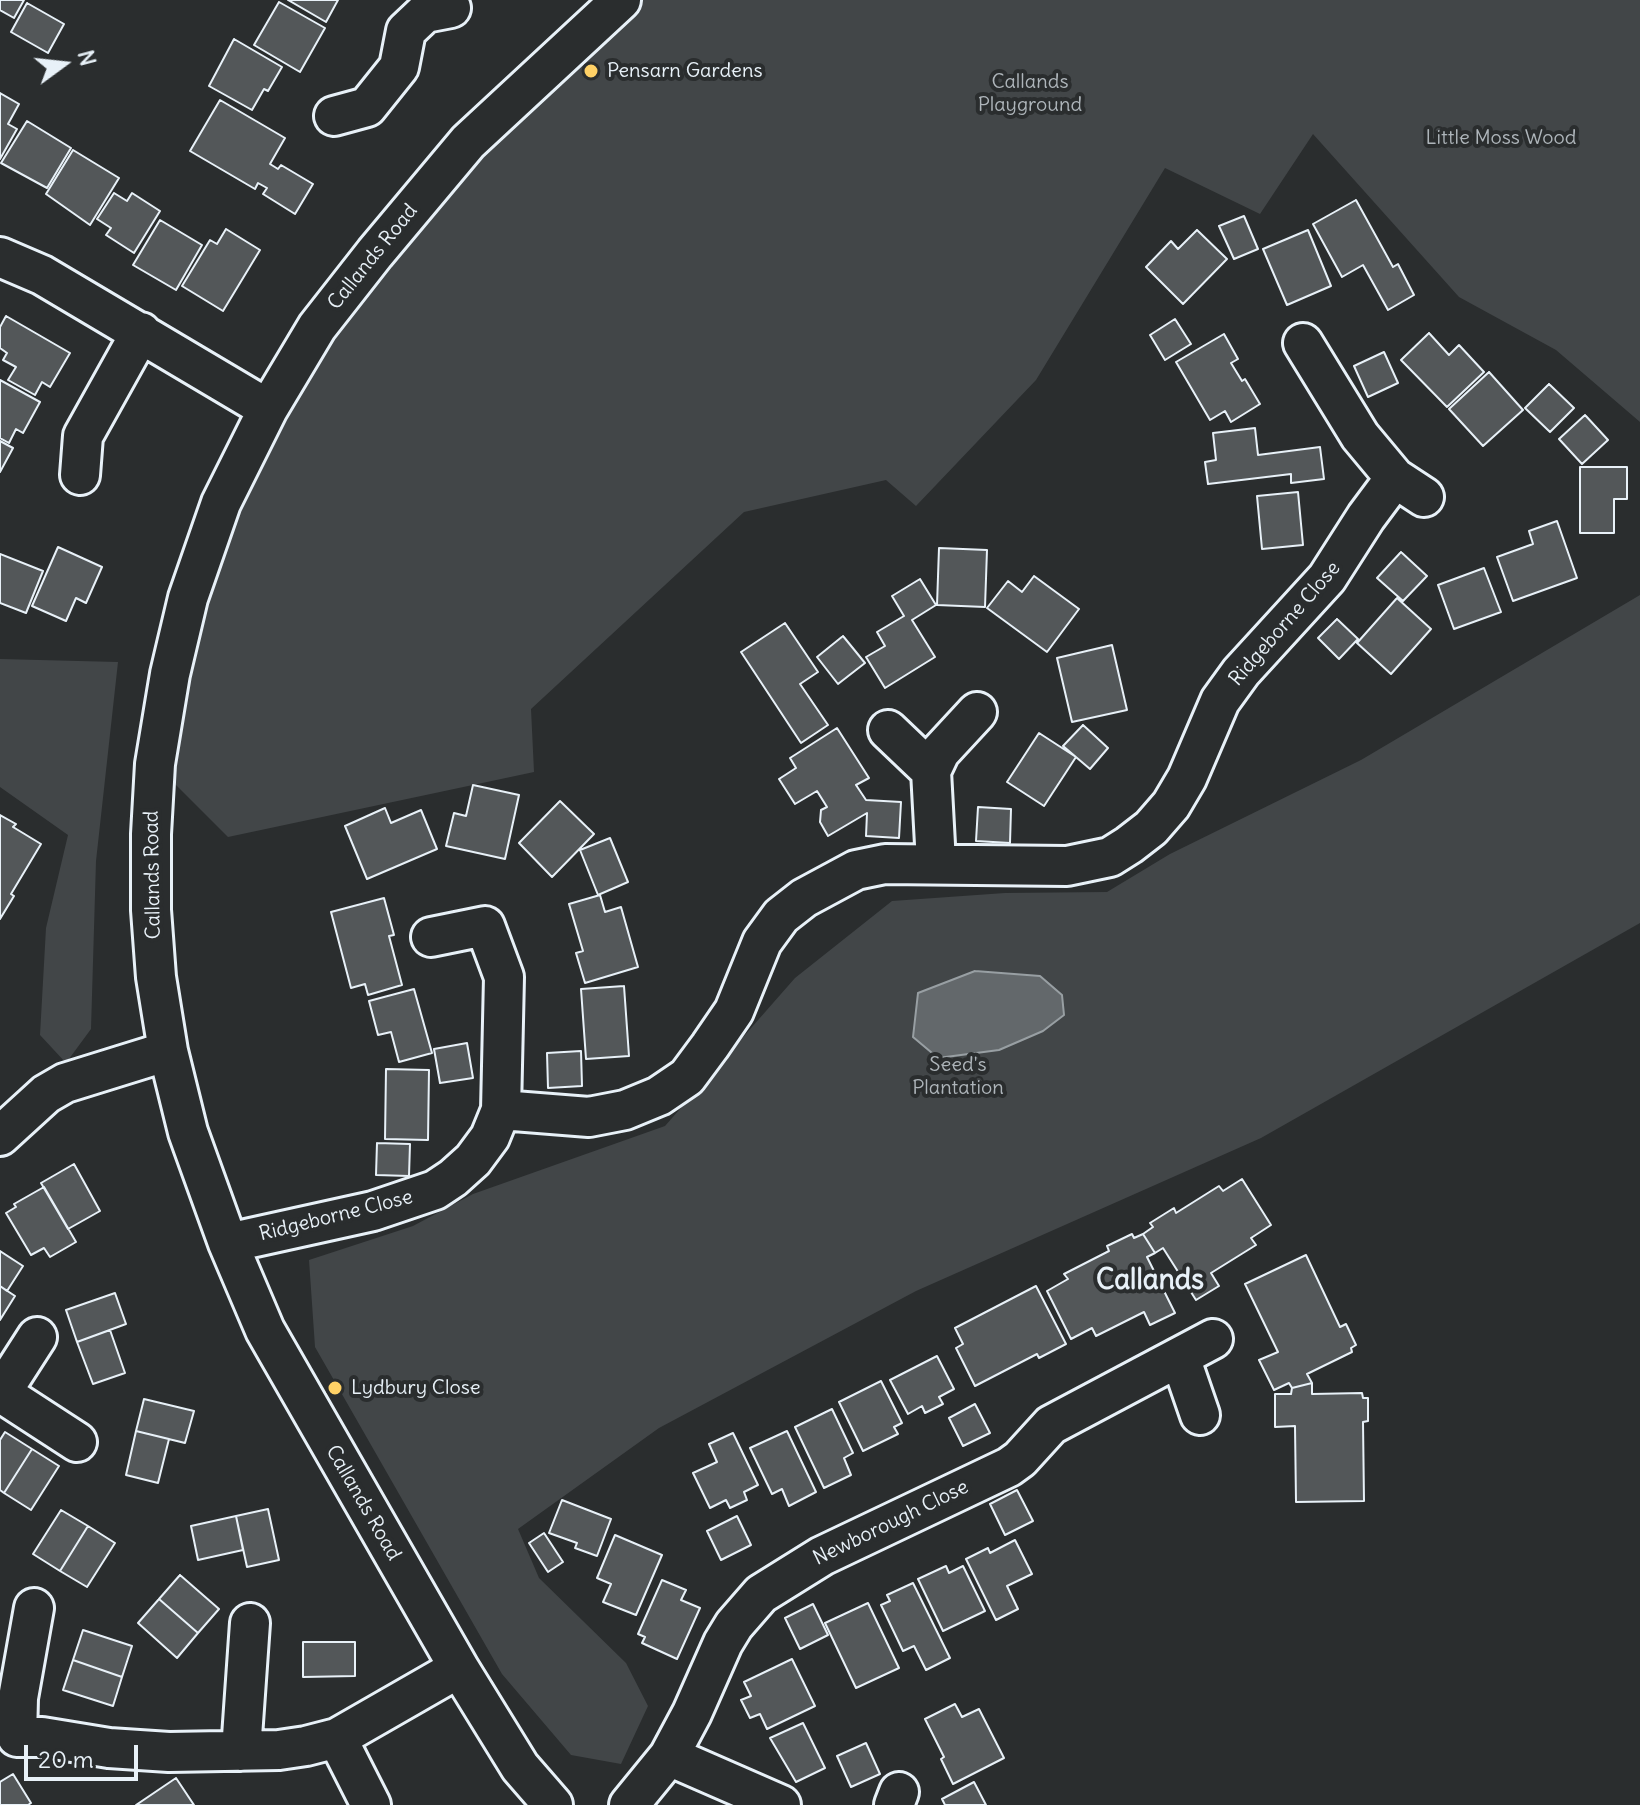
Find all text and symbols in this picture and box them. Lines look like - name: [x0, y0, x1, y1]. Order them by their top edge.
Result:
- north arrow: [24, 24, 104, 104]
- text: N: [72, 47, 103, 69]
- place label: Pensarn Gardens: [607, 59, 763, 83]
- marker: Pensarn Gardens: [582, 62, 600, 80]
- park label: Callands Playground: [978, 70, 1082, 117]
- park label: Little Moss Wood: [1426, 126, 1576, 150]
- street label: Callands Road: [323, 199, 423, 315]
- street label: Ridgeborne Close: [1224, 557, 1346, 691]
- street label: Callands Road: [140, 810, 166, 940]
- park label: Seed's Plantation: [912, 1053, 1004, 1100]
- street label: Ridgeborne Close: [257, 1185, 415, 1247]
- district label: Callands: [1096, 1264, 1204, 1298]
- place label: Lydbury Close: [351, 1376, 481, 1400]
- marker: Lydbury Close: [326, 1379, 344, 1397]
- street label: Callands Road: [320, 1441, 406, 1565]
- street label: Newborough Close: [810, 1475, 972, 1571]
- scale bar: [28, 1729, 142, 1779]
- text: 20 m: [38, 1744, 94, 1774]

